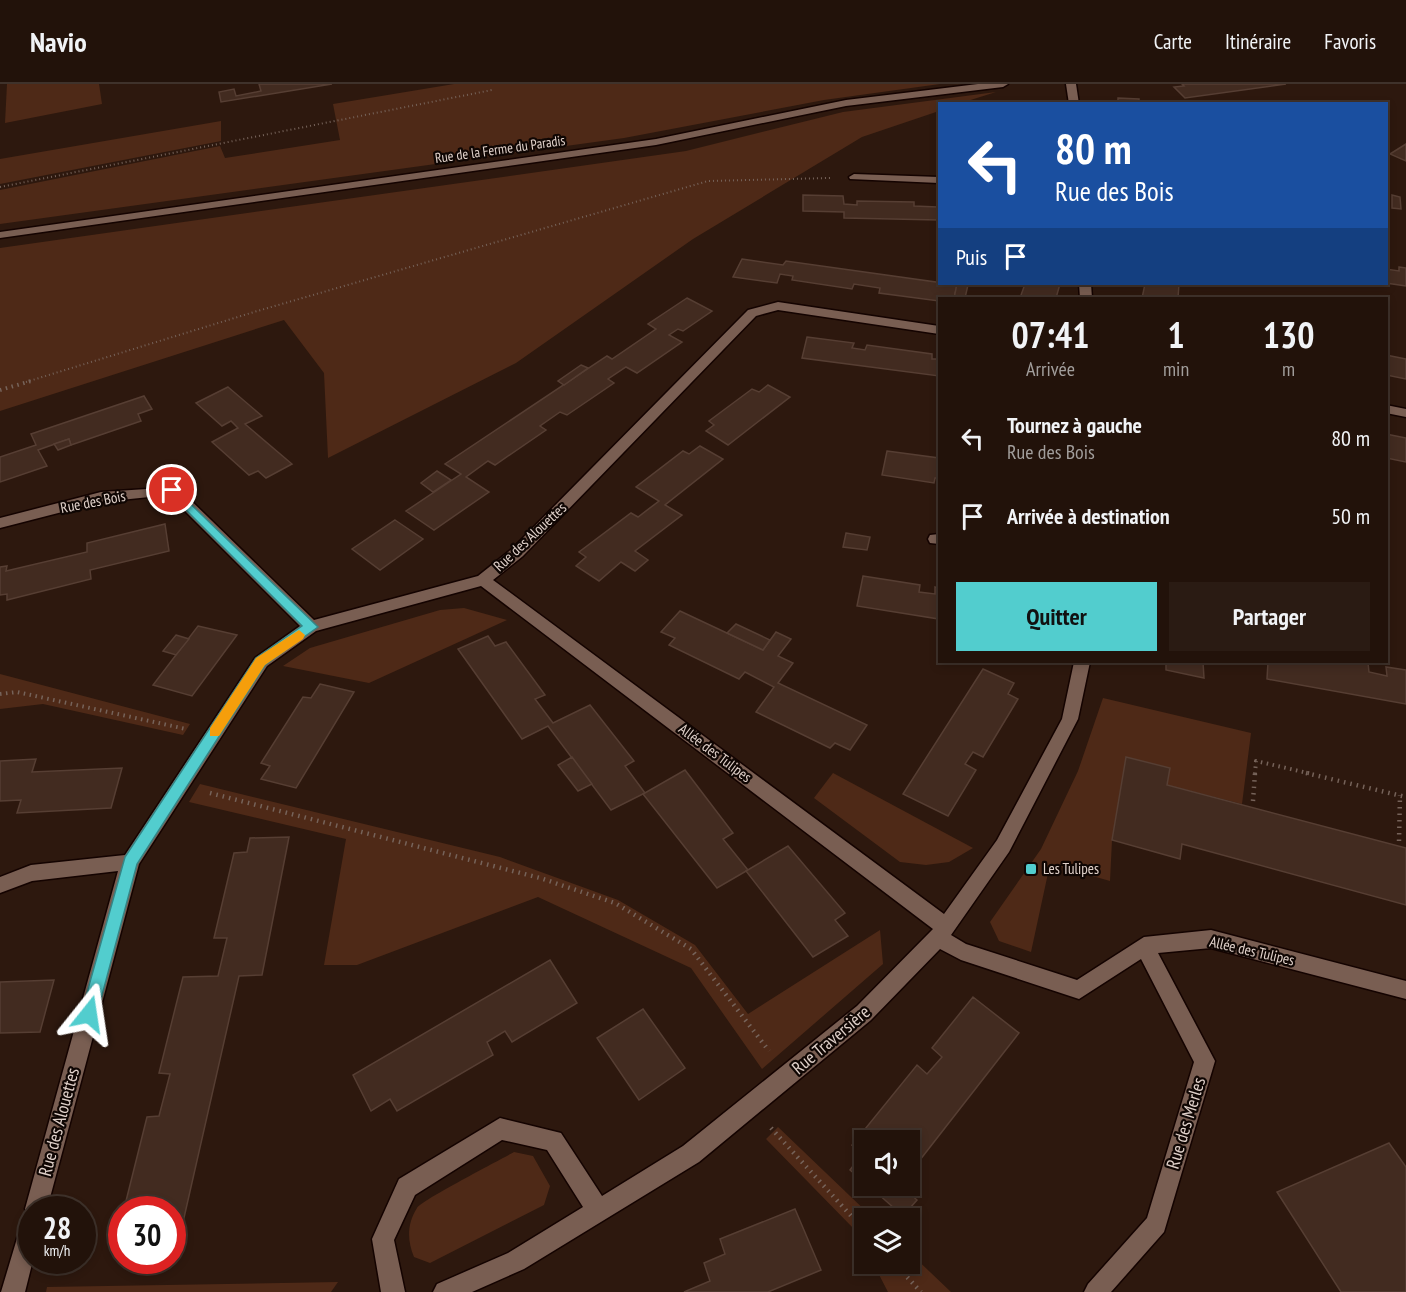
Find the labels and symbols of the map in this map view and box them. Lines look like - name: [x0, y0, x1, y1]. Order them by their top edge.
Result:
- street label: Rue de la Ferme du Paradis: [434, 131, 567, 167]
- pin: [146, 464, 197, 515]
- street label: Rue des Bois: [59, 486, 127, 517]
- street label: Rue des Alouettes: [489, 498, 570, 575]
- street label: Allée des Tulipes: [675, 719, 756, 786]
- place label: Les Tulipes: [1043, 859, 1099, 878]
- marker: Les Tulipes: [1024, 862, 1038, 876]
- street label: Allée des Tulipes: [1208, 932, 1296, 970]
- position arrow: [57, 982, 121, 1046]
- street label: Rue Traversière: [787, 1000, 874, 1079]
- street label: Rue des Alouettes: [33, 1065, 84, 1179]
- street label: Rue des Merles: [1161, 1074, 1210, 1171]
- speed limit sign: 30: [108, 1196, 186, 1274]

